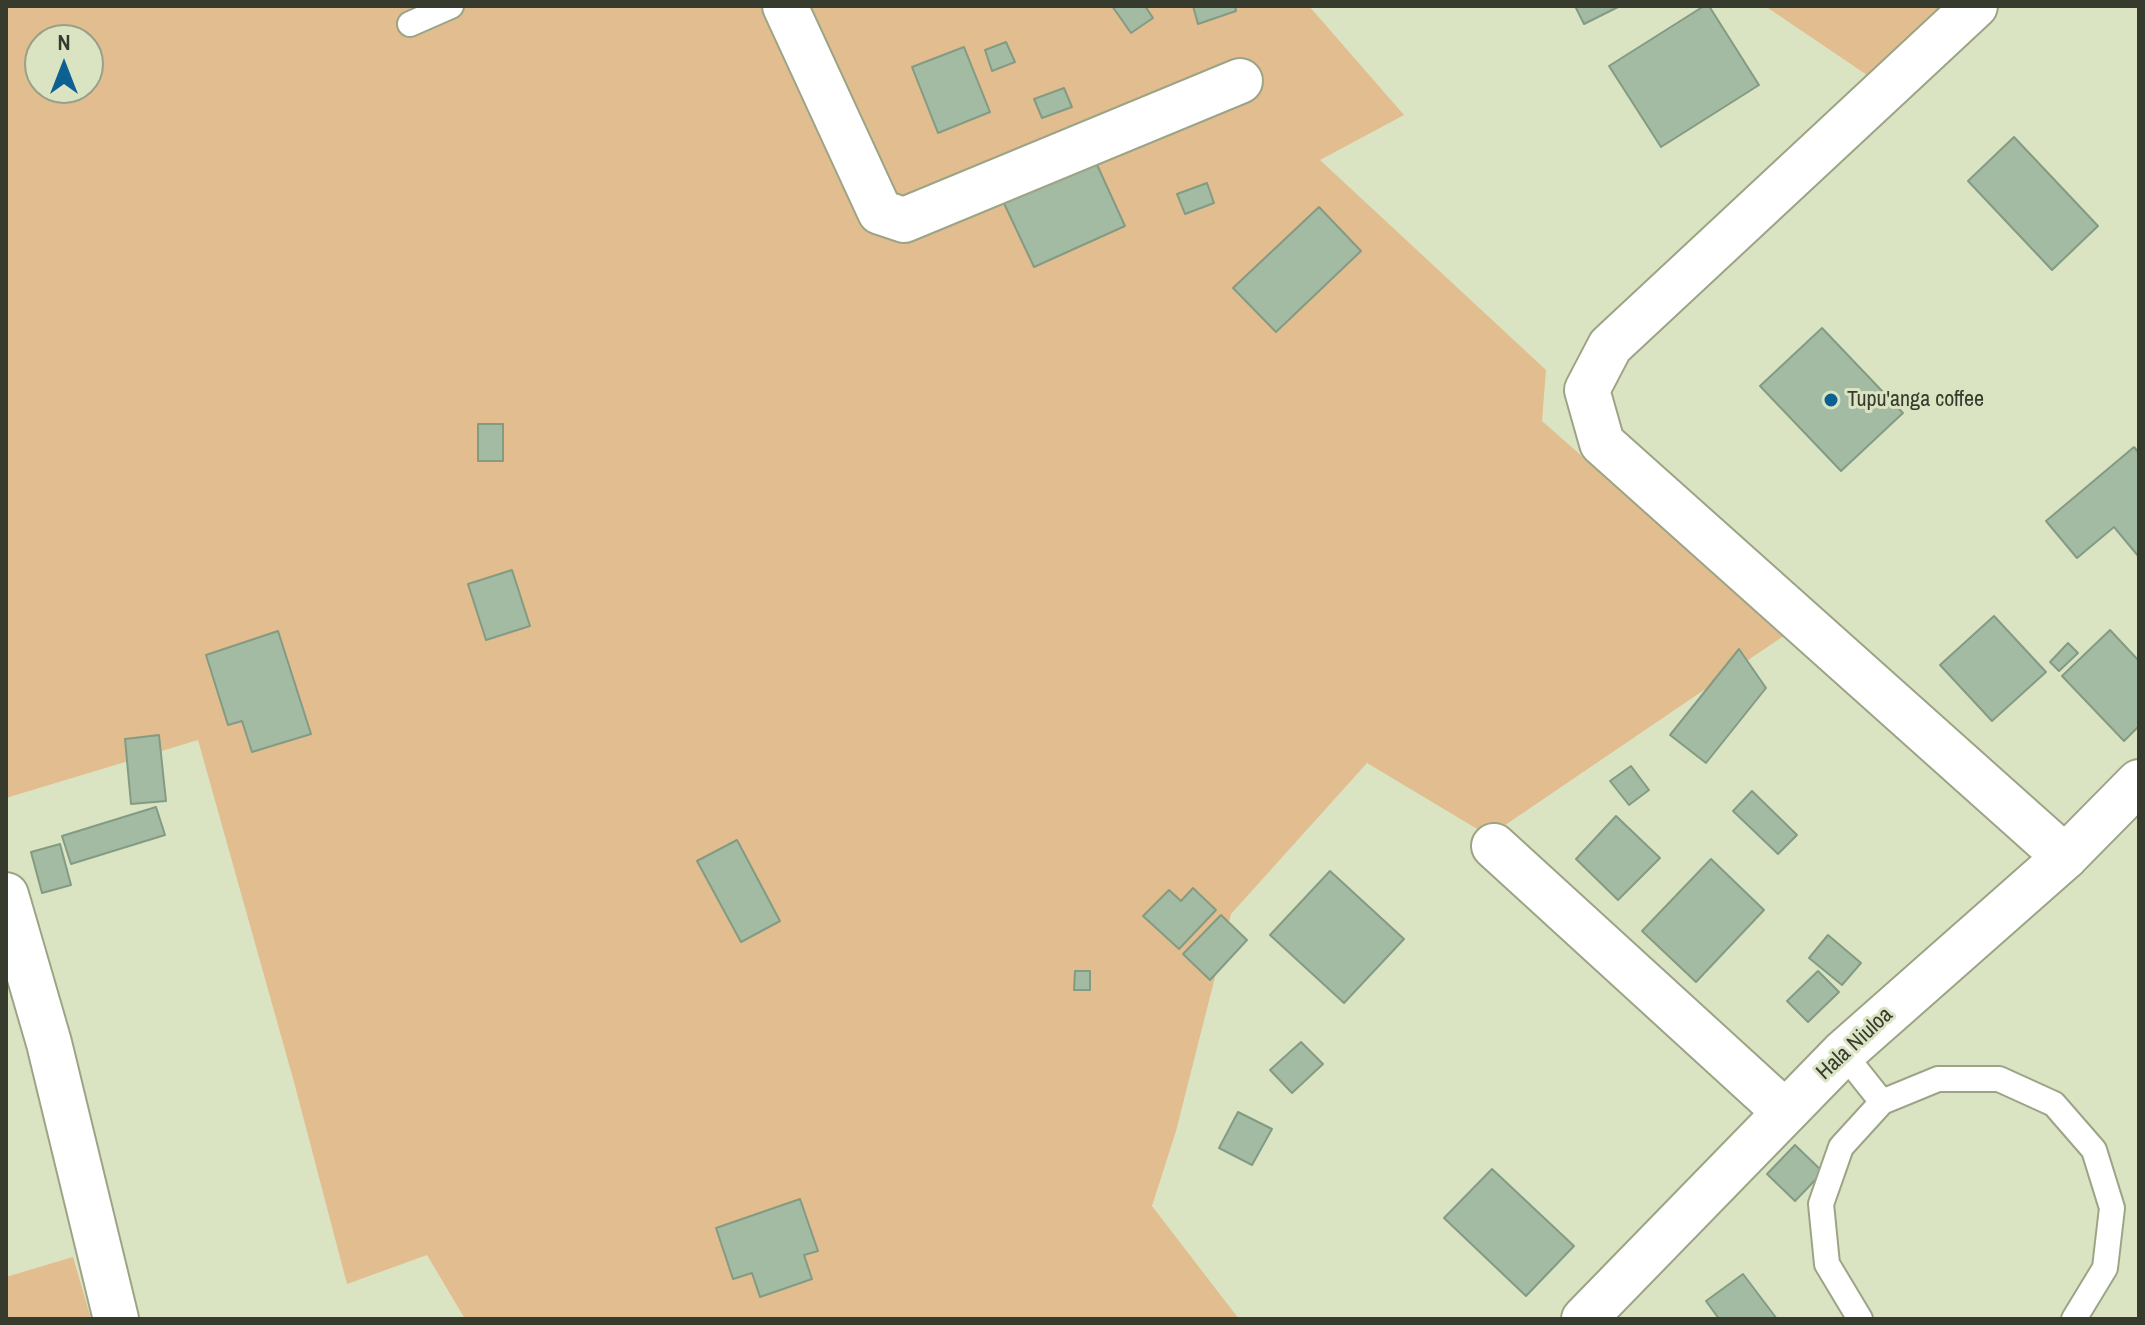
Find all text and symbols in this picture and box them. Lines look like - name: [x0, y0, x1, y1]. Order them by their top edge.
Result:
- north arrow: [24, 24, 104, 104]
- text: N: [57, 27, 71, 57]
- place label: Tupu'anga coffee: [1847, 387, 1984, 413]
- marker: Tupu'anga coffee: [1822, 391, 1840, 409]
- street label: Hala Niuloa: [1812, 1002, 1898, 1086]

